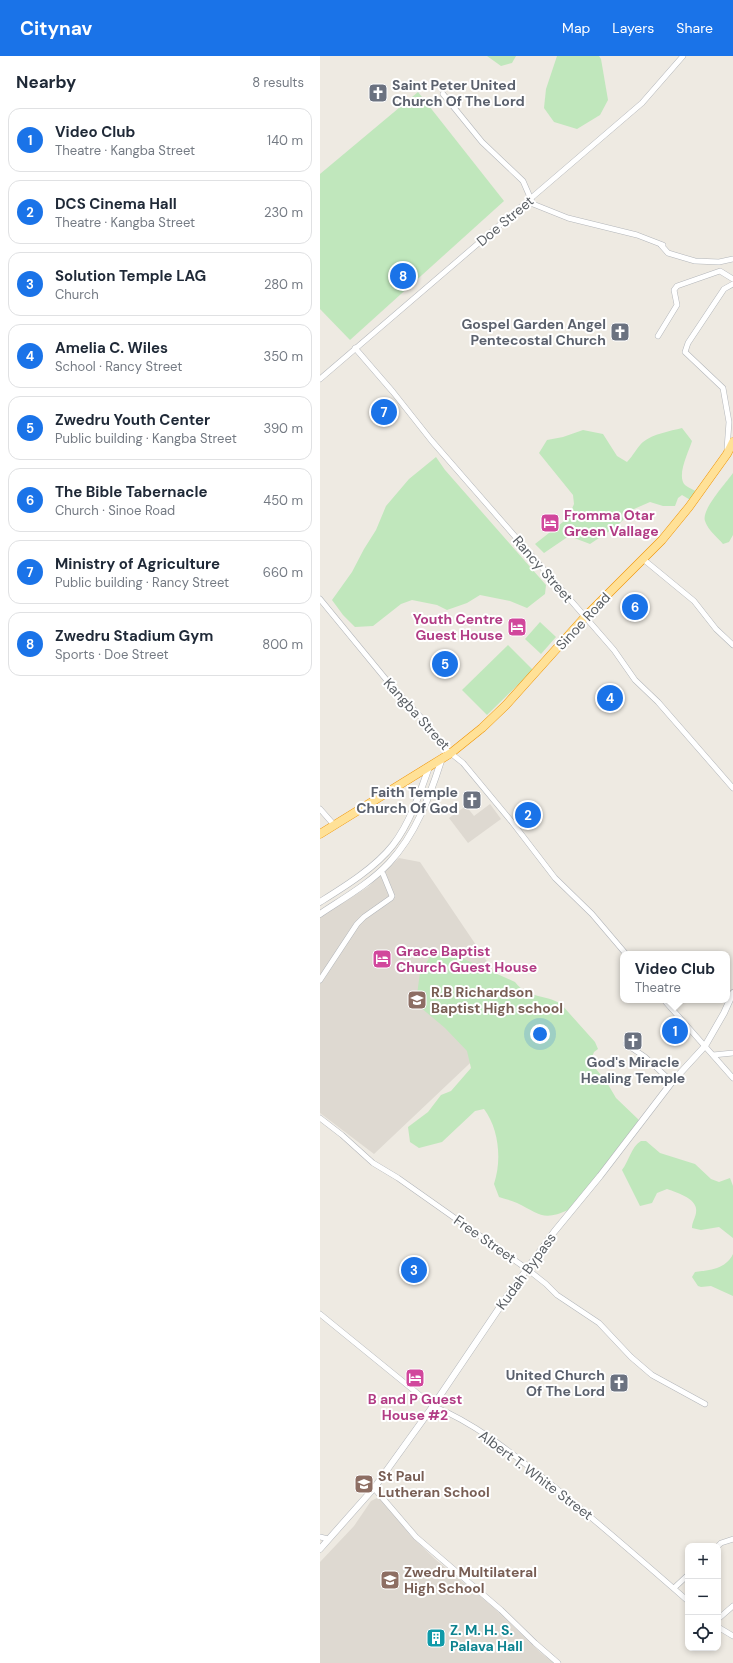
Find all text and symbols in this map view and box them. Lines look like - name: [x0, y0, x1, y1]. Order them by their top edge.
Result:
- text: Citynav: [20, 16, 92, 41]
- text: Map: [562, 19, 590, 37]
- text: Layers: [612, 19, 654, 37]
- text: Share: [676, 19, 713, 37]
- text: Nearby: [16, 71, 76, 93]
- text: 8 results: [252, 74, 304, 91]
- place label: Saint Peter United Church Of The Lord: [392, 76, 525, 110]
- church icon: Saint Peter United Church Of The Lord: [367, 82, 389, 104]
- text: Video Club: [55, 122, 135, 142]
- text: 1: [28, 132, 32, 149]
- text: 140 m: [267, 132, 303, 149]
- text: Theatre · Kangba Street: [55, 142, 195, 159]
- street label: Doe Street: [473, 192, 537, 250]
- text: DCS Cinema Hall: [55, 194, 177, 214]
- text: 2: [26, 204, 34, 221]
- text: 230 m: [264, 204, 303, 221]
- text: Theatre · Kangba Street: [55, 214, 195, 231]
- pin: 8: [390, 261, 416, 291]
- text: Solution Temple LAG: [55, 266, 206, 286]
- text: 3: [26, 276, 34, 293]
- text: 280 m: [264, 276, 303, 293]
- text: Church: [55, 286, 99, 303]
- place label: Gospel Garden Angel Pentecostal Church: [461, 315, 606, 349]
- church icon: Gospel Garden Angel Pentecostal Church: [609, 321, 631, 343]
- text: Amelia C. Wiles: [55, 338, 168, 358]
- text: 4: [26, 348, 34, 365]
- text: 350 m: [263, 348, 303, 365]
- text: School · Rancy Street: [55, 358, 182, 375]
- pin: 7: [371, 397, 397, 427]
- text: Zwedru Youth Center: [55, 410, 210, 430]
- text: 5: [26, 420, 34, 437]
- text: 390 m: [264, 420, 303, 437]
- text: Public building · Kangba Street: [55, 430, 237, 447]
- text: The Bible Tabernacle: [55, 482, 207, 502]
- text: 6: [26, 492, 34, 509]
- text: 450 m: [263, 492, 303, 509]
- text: Church · Sinoe Road: [55, 502, 175, 519]
- place label: Fromma Otar Green Vallage: [564, 506, 659, 540]
- hotel icon: Fromma Otar Green Vallage: [539, 512, 561, 534]
- street label: Rancy Street: [509, 532, 577, 606]
- text: Ministry of Agriculture: [55, 554, 220, 574]
- text: 7: [27, 564, 33, 581]
- text: 660 m: [263, 564, 303, 581]
- text: Public building · Rancy Street: [55, 574, 229, 591]
- street label: Sinoe Road: [552, 588, 614, 654]
- pin: 6: [622, 592, 648, 622]
- place label: Youth Centre Guest House: [413, 610, 503, 644]
- hotel icon: Youth Centre Guest House: [506, 616, 528, 638]
- text: Zwedru Stadium Gym: [55, 626, 213, 646]
- text: 8: [26, 636, 34, 653]
- text: 800 m: [262, 636, 303, 653]
- text: Sports · Doe Street: [55, 646, 169, 663]
- pin: 5: [432, 649, 458, 679]
- street label: Kangba Street: [380, 674, 454, 754]
- pin: 4: [597, 683, 623, 713]
- place label: Faith Temple Church Of God: [356, 783, 458, 817]
- church icon: Faith Temple Church Of God: [461, 789, 483, 811]
- pin: 2: [515, 800, 541, 830]
- place label: Grace Baptist Church Guest House: [396, 942, 537, 976]
- hotel icon: Grace Baptist Church Guest House: [371, 948, 393, 970]
- popup: [620, 951, 730, 1003]
- text: Video Club: [635, 959, 715, 979]
- text: Theatre: [635, 979, 681, 996]
- place label: R.B Richardson Baptist High school: [431, 983, 563, 1017]
- school or university icon: R.B Richardson Baptist High school: [406, 989, 428, 1011]
- pin: 1: [662, 1016, 688, 1046]
- your location: [530, 1024, 550, 1044]
- church icon: God's Miracle Healing Temple: [622, 1030, 644, 1052]
- place label: God's Miracle Healing Temple: [581, 1053, 685, 1087]
- street label: Free Street: [450, 1211, 520, 1267]
- street label: Kudah Bypass: [492, 1229, 560, 1313]
- pin: 3: [401, 1255, 427, 1285]
- place label: United Church Of The Lord: [506, 1366, 605, 1400]
- hotel icon: B and P Guest House #2: [404, 1367, 426, 1389]
- church icon: United Church Of The Lord: [608, 1372, 630, 1394]
- place label: B and P Guest House #2: [368, 1390, 462, 1424]
- street label: Albert T. White Street: [475, 1426, 597, 1524]
- place label: St Paul Lutheran School: [378, 1467, 490, 1501]
- school or university icon: St Paul Lutheran School: [353, 1473, 375, 1495]
- map controls: [685, 1543, 721, 1651]
- button: +: [685, 1543, 721, 1579]
- place label: Zwedru Multilateral High School: [404, 1563, 537, 1597]
- school or university icon: Zwedru Multilateral High School: [379, 1569, 401, 1591]
- button: −: [685, 1579, 721, 1615]
- button: locate: [685, 1615, 721, 1651]
- place label: Z. M. H. S. Palava Hall: [450, 1621, 523, 1655]
- building icon: Z. M. H. S. Palava Hall: [425, 1627, 447, 1649]

